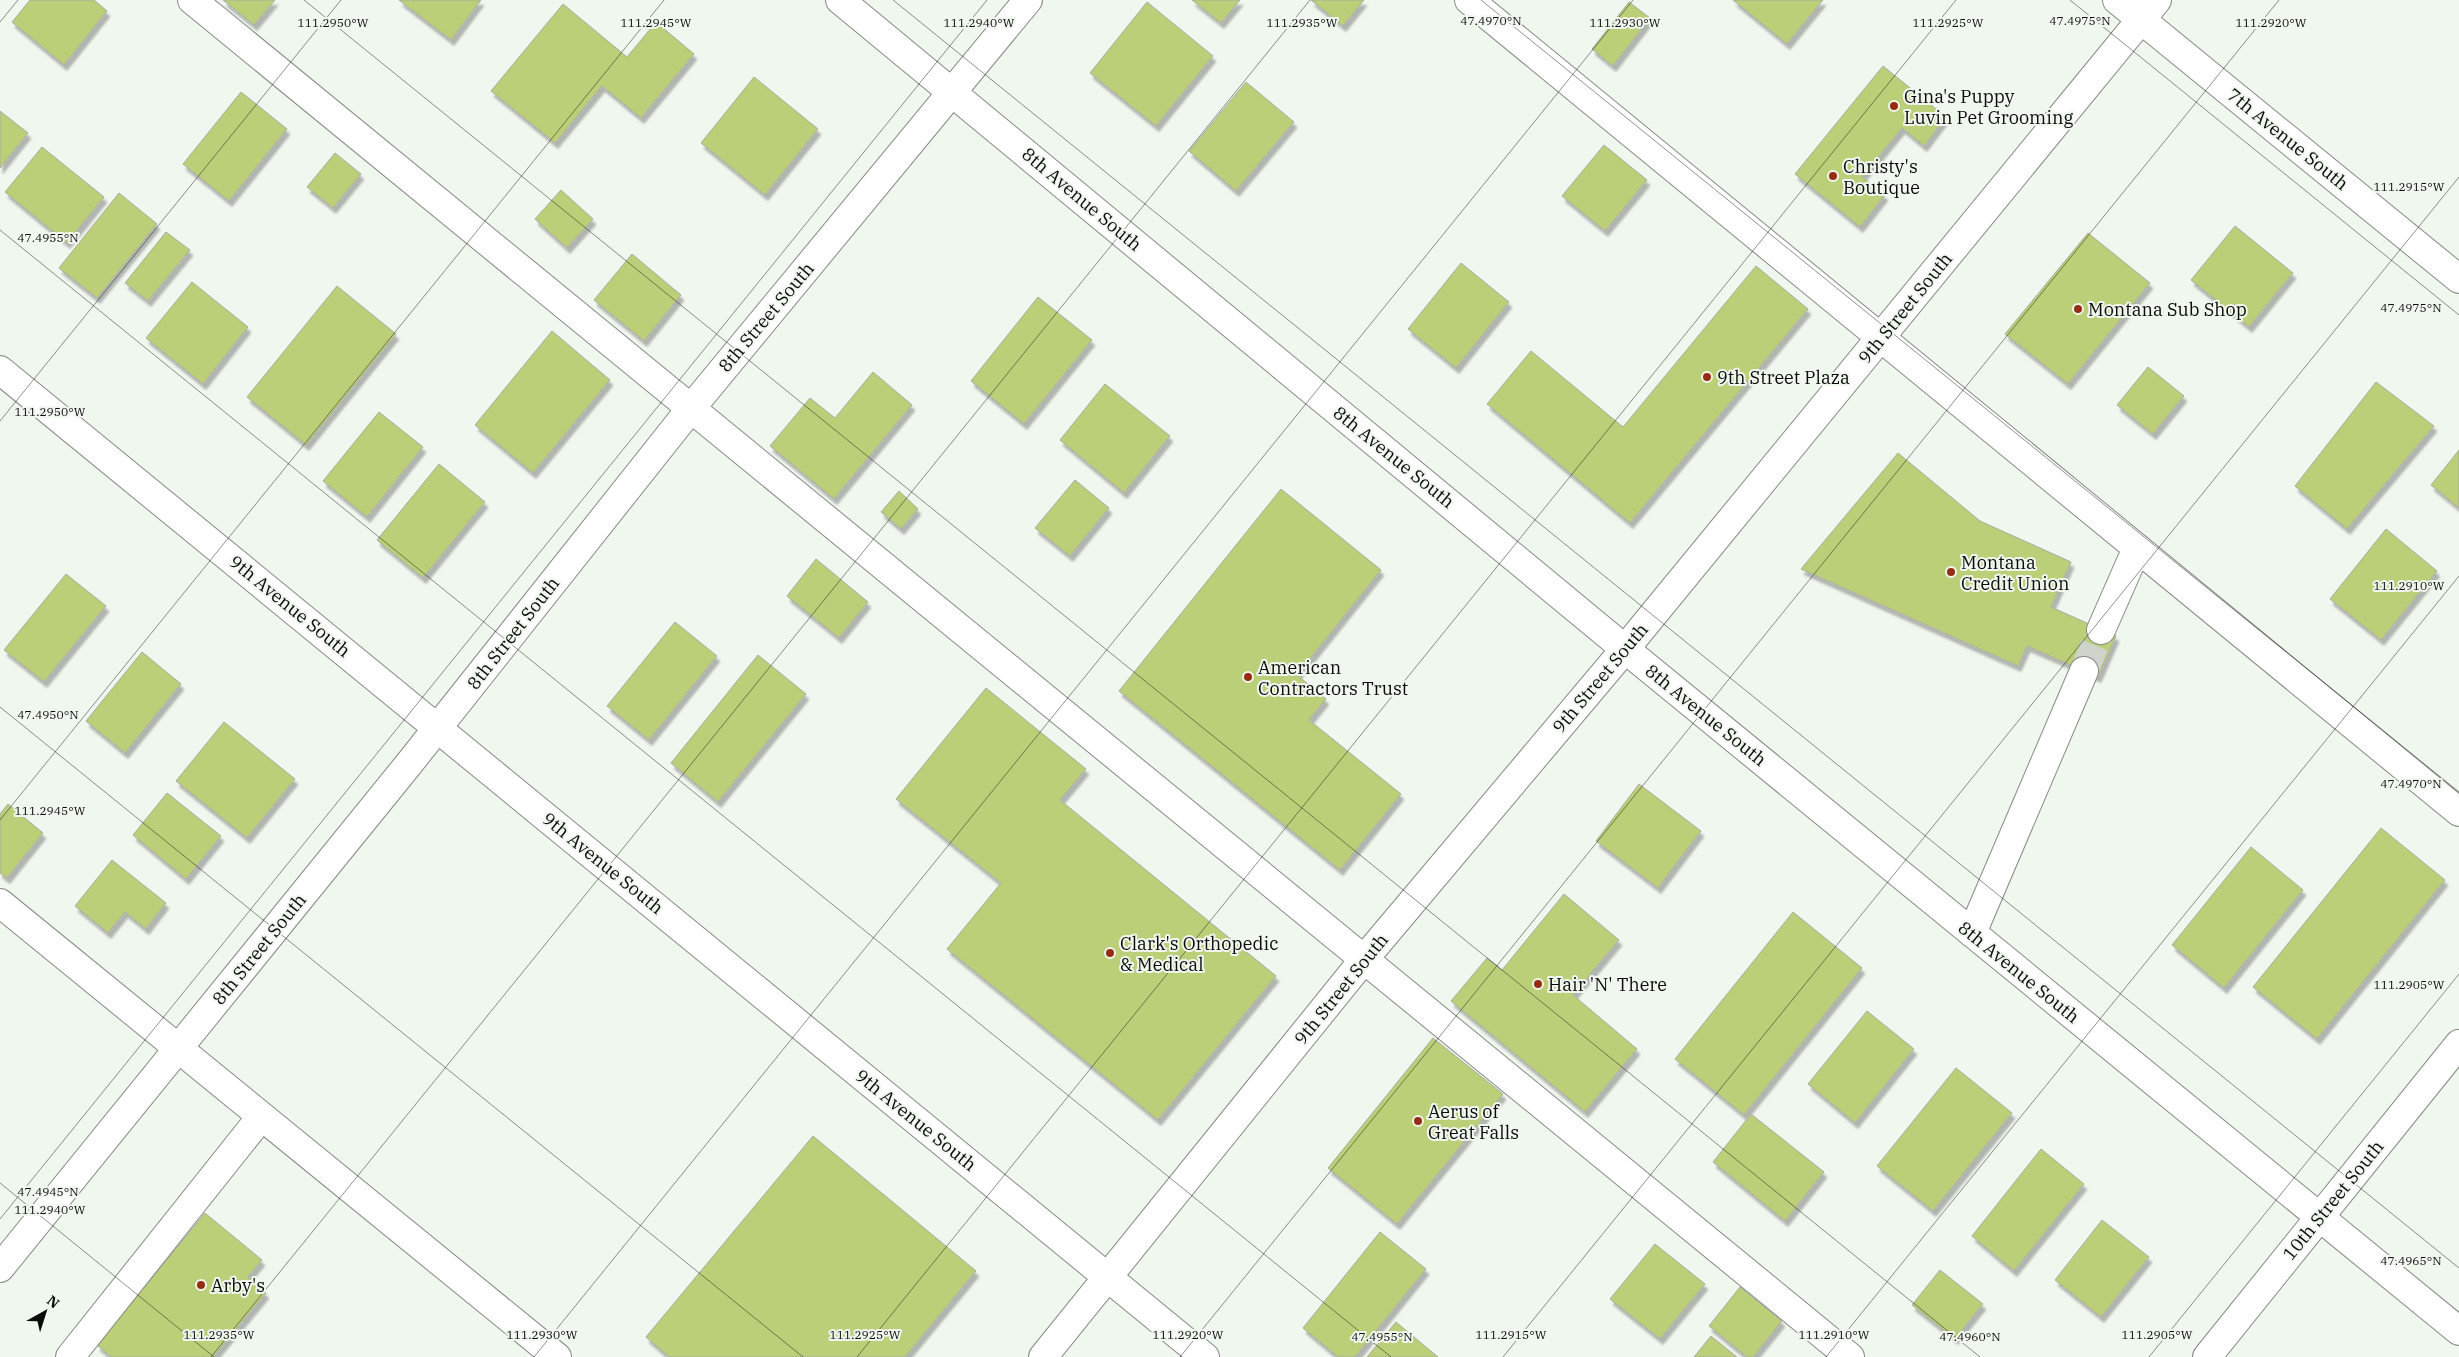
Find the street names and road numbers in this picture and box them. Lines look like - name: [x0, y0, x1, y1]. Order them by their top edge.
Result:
- street label: 7th Avenue South: [2223, 83, 2353, 195]
- street label: 8th Avenue South: [1017, 142, 1147, 256]
- street label: 9th Street South: [1853, 248, 1957, 368]
- street label: 8th Street South: [713, 257, 819, 377]
- street label: 8th Avenue South: [1329, 401, 1459, 513]
- street label: 9th Avenue South: [225, 550, 355, 662]
- street label: 8th Street South: [462, 572, 564, 694]
- street label: 9th Street South: [1547, 618, 1653, 738]
- street label: 8th Avenue South: [1641, 659, 1771, 771]
- street label: 9th Avenue South: [538, 807, 668, 919]
- street label: 8th Street South: [207, 889, 311, 1009]
- street label: 8th Avenue South: [1954, 916, 2084, 1028]
- street label: 9th Street South: [1289, 929, 1393, 1049]
- street label: 9th Avenue South: [851, 1064, 981, 1176]
- street label: 10th Street South: [2278, 1135, 2388, 1265]

